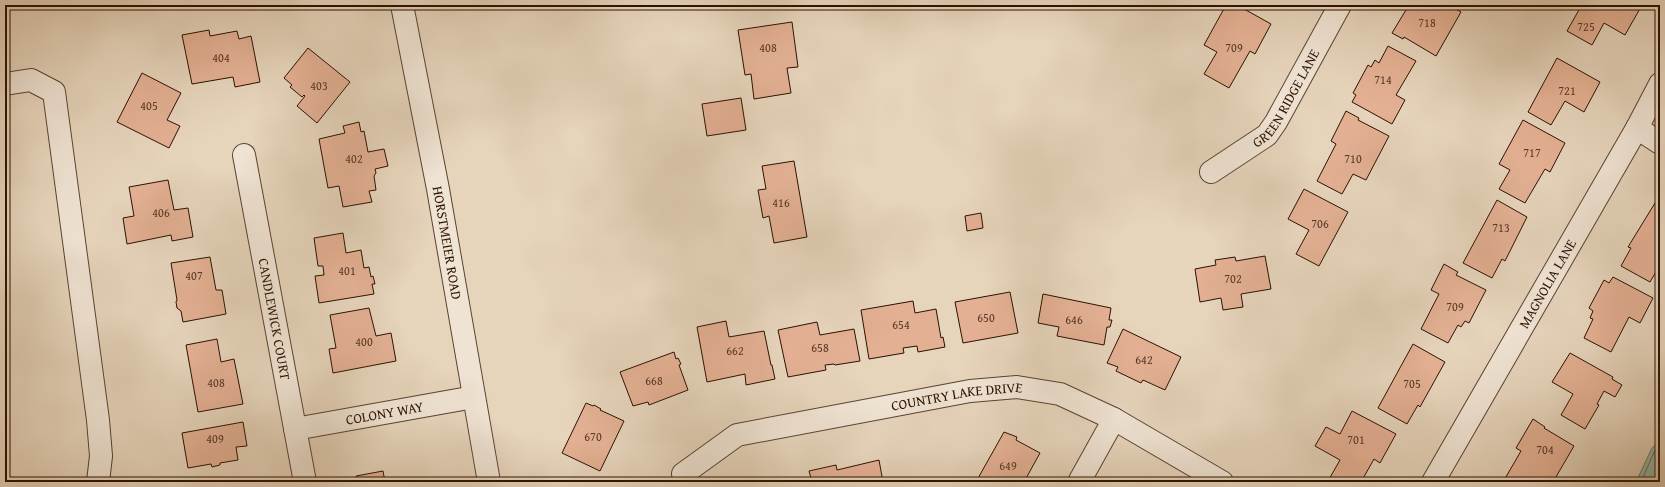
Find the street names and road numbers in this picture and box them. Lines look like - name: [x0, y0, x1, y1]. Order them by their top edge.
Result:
- street label: GREEN RIDGE LANE: [1248, 45, 1324, 152]
- street label: HORSTMEIER ROAD: [428, 184, 467, 301]
- street label: MAGNOLIA LANE: [1514, 235, 1581, 332]
- street label: CANDLEWICK COURT: [253, 257, 296, 382]
- street label: COUNTRY LAKE DRIVE: [889, 377, 1024, 416]
- street label: COLONY WAY: [344, 396, 426, 430]

